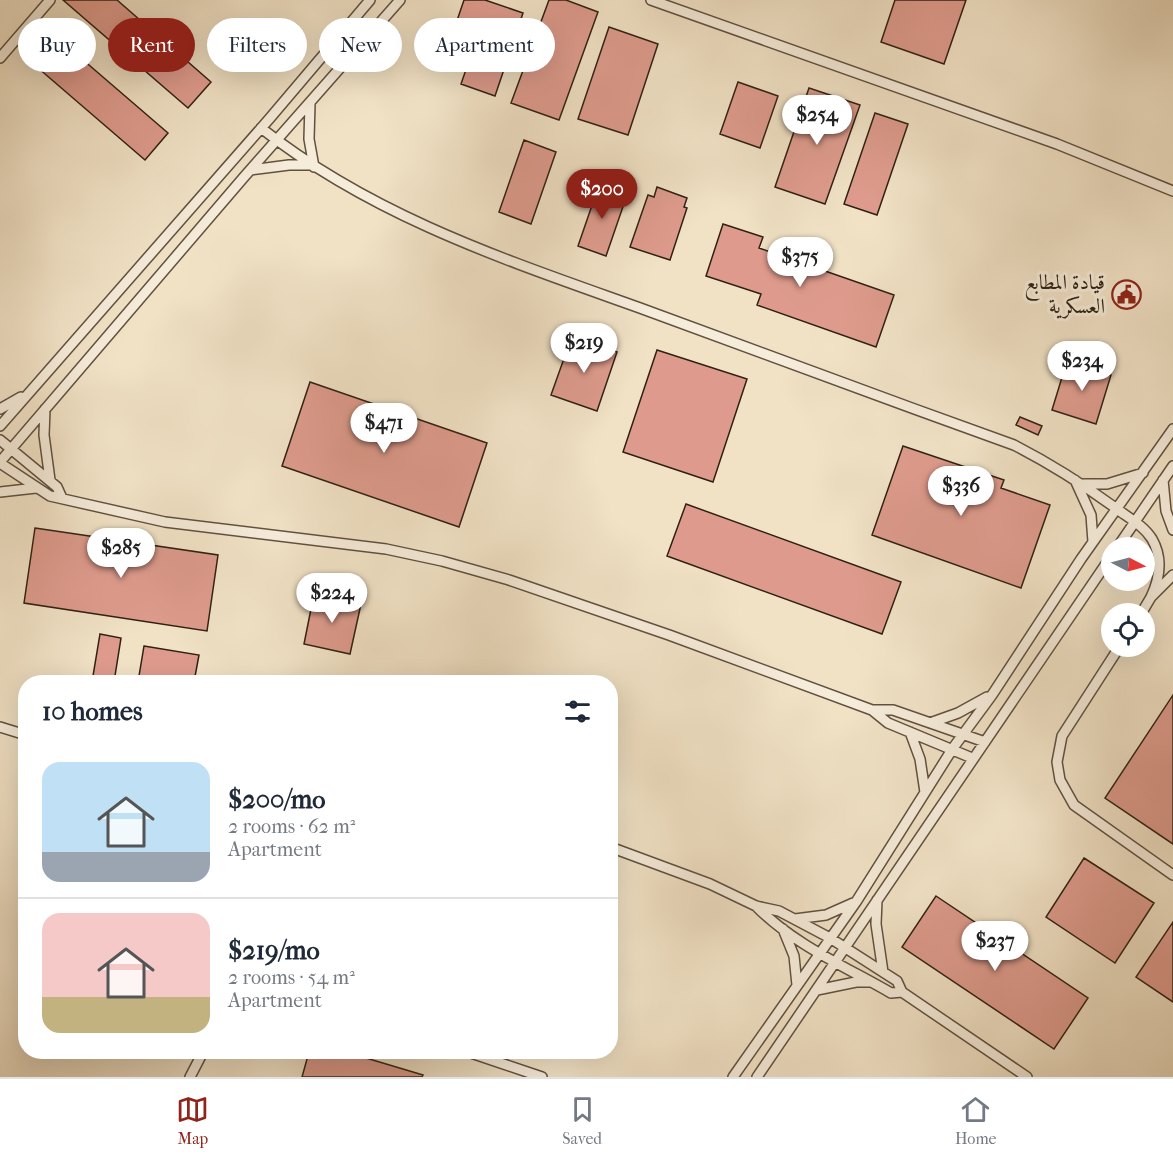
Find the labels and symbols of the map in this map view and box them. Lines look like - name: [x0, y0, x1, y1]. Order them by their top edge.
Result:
- pin: $254: [781, 95, 853, 146]
- pin: $200: [566, 169, 638, 220]
- pin: $375: [764, 237, 836, 288]
- place label: قيادة المطابع العسكرية: [1024, 270, 1105, 319]
- public building icon: قيادة المطابع العسكرية: [1110, 278, 1142, 310]
- pin: $219: [548, 323, 620, 374]
- pin: $234: [1046, 341, 1118, 392]
- pin: $471: [348, 403, 420, 454]
- pin: $336: [925, 466, 997, 517]
- pin: $285: [85, 528, 157, 579]
- north arrow: [1101, 537, 1155, 591]
- pin: $224: [296, 573, 368, 624]
- pin: $237: [959, 921, 1031, 972]

